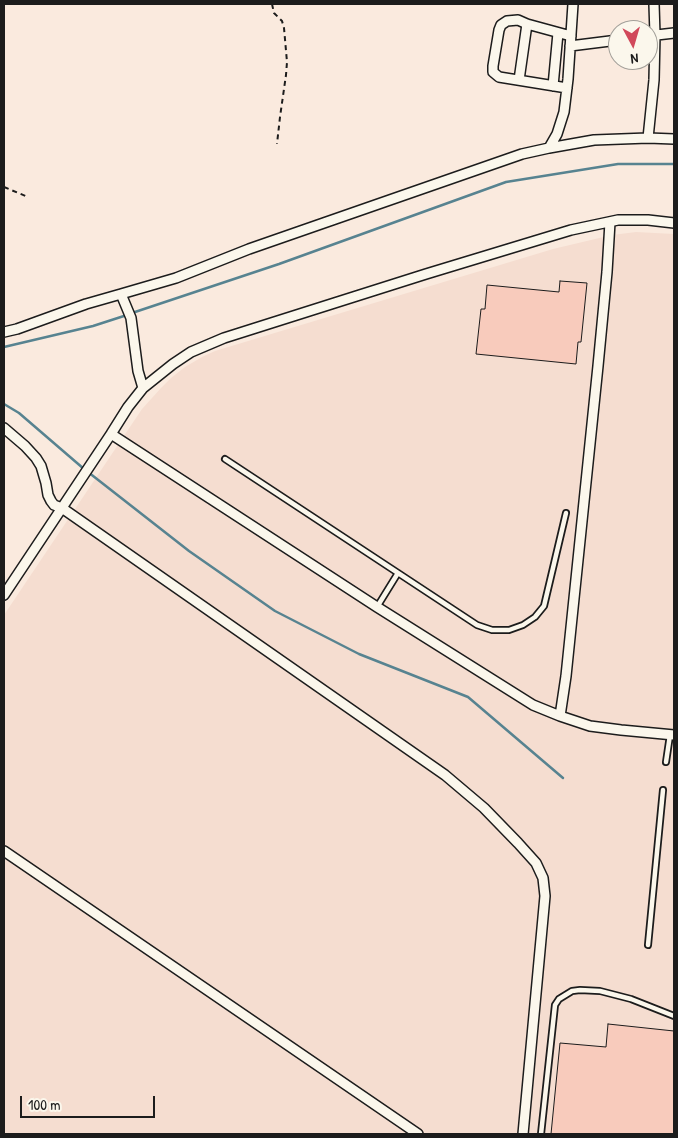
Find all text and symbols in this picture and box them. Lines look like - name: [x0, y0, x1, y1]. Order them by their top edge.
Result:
- north arrow: [608, 20, 658, 70]
- text: N: [630, 50, 639, 69]
- scale bar: [22, 1086, 158, 1118]
- text: 100 m: [28, 1094, 61, 1115]

